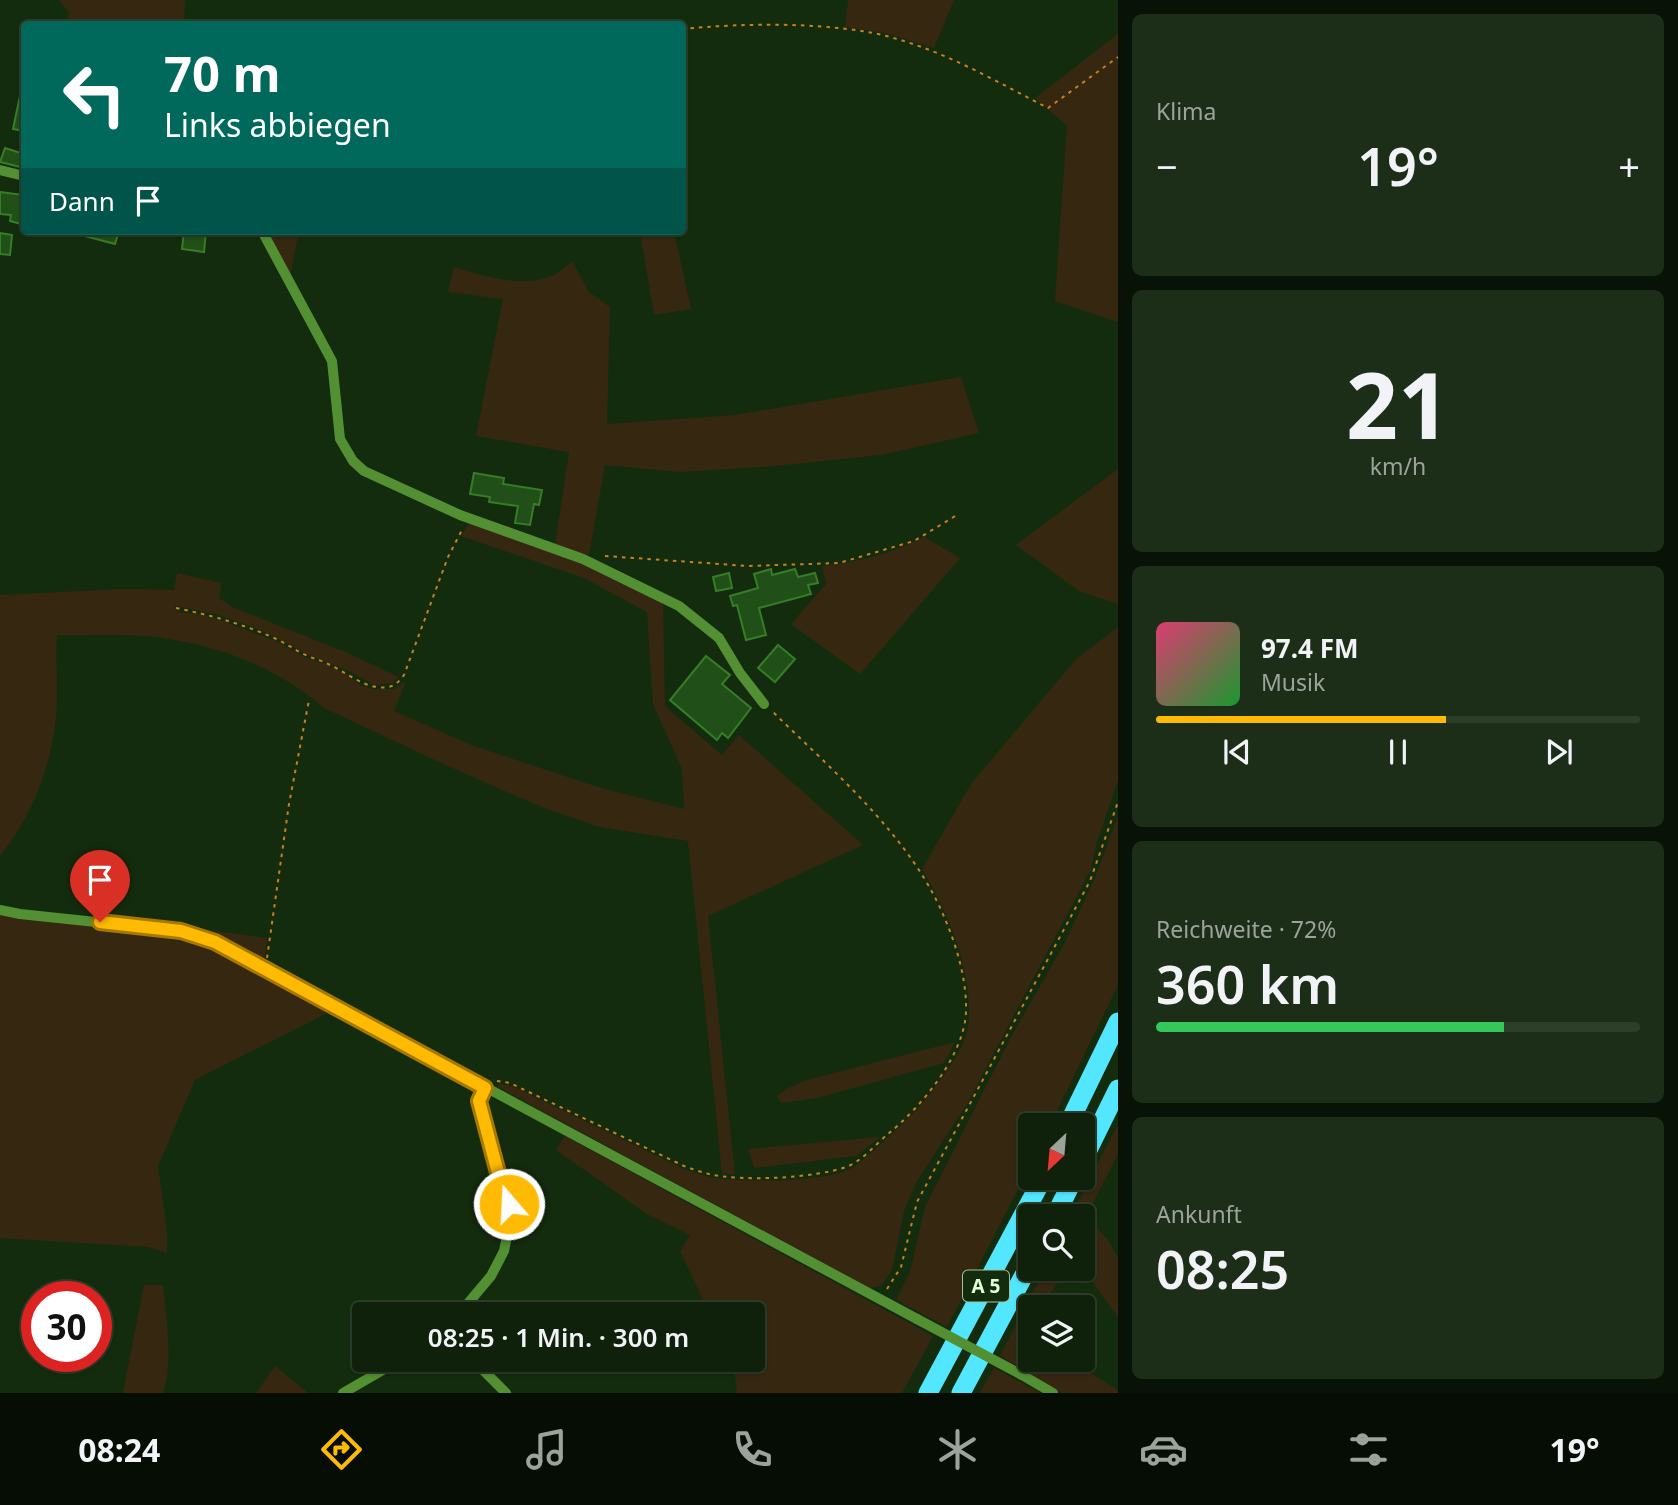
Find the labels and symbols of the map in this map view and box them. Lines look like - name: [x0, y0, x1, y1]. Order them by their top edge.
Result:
- pin: [70, 850, 130, 922]
- north arrow: [1018, 1113, 1096, 1190]
- position arrow: [472, 1167, 546, 1241]
- road number: A 5: [963, 1270, 1009, 1302]
- speed limit sign: 30: [21, 1281, 112, 1372]

